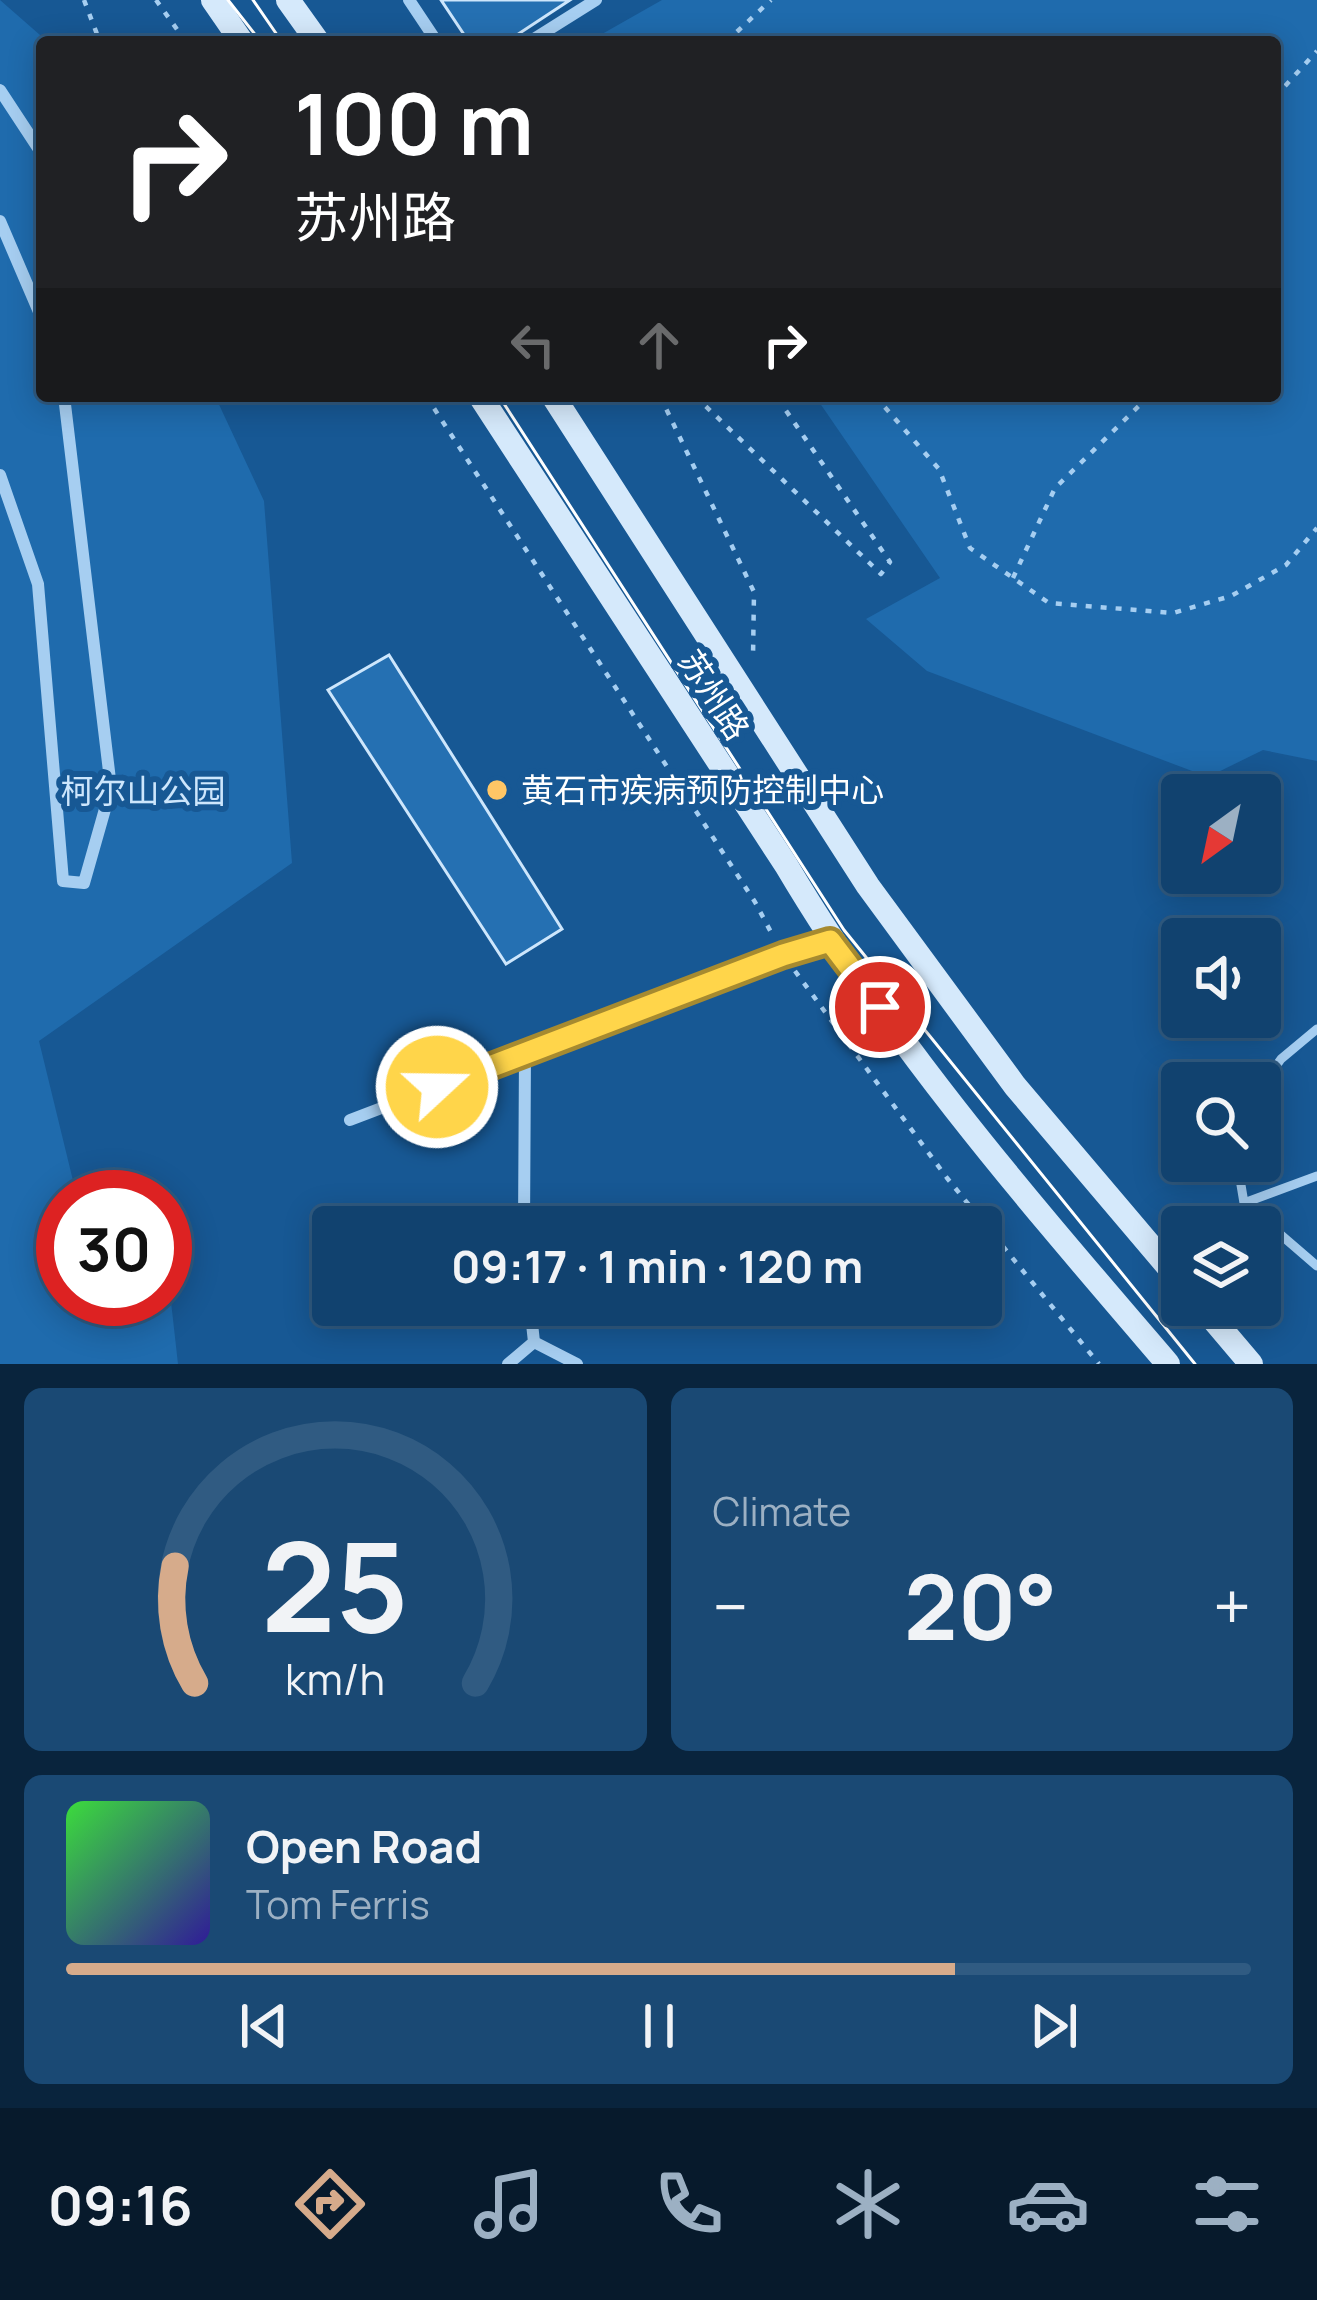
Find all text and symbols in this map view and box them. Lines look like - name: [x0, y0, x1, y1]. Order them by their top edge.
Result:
- text: 100 m: [294, 65, 534, 180]
- icon: right: [96, 84, 252, 240]
- text: 苏州路: [294, 179, 456, 253]
- icon: left: [500, 312, 566, 378]
- icon: ahead: [626, 312, 692, 378]
- icon: right: [752, 312, 818, 378]
- street label: 苏州路: [669, 641, 760, 748]
- place label: 黄石市疾病预防控制中心: [521, 767, 884, 812]
- park label: 柯尔山公园: [61, 768, 226, 813]
- north arrow: [1161, 774, 1281, 894]
- map controls: [1161, 774, 1281, 1326]
- marker: 黄石市疾病预防控制中心: [484, 777, 510, 803]
- button: sound: [1161, 918, 1281, 1038]
- pin: [829, 956, 931, 1058]
- icon: arrive: [847, 974, 913, 1040]
- position arrow: [374, 1024, 500, 1150]
- button: search: [1161, 1062, 1281, 1182]
- speed limit sign: 30: [36, 1170, 192, 1326]
- button: layers: [1161, 1206, 1281, 1326]
- text: 09:17 · 1 min · 120 m: [451, 1235, 863, 1297]
- text: Climate: [713, 1484, 851, 1538]
- text: 25: [262, 1499, 409, 1669]
- text: 20°: [904, 1544, 1057, 1667]
- text: −: [713, 1561, 748, 1651]
- text: +: [1213, 1561, 1251, 1651]
- text: km/h: [285, 1648, 385, 1707]
- text: Open Road: [246, 1815, 482, 1877]
- text: Tom Ferris: [246, 1877, 430, 1931]
- icon: previous: [231, 1993, 297, 2059]
- icon: pause: [626, 1993, 692, 2059]
- icon: next: [1021, 1993, 1087, 2059]
- icon: directions: [288, 2162, 372, 2246]
- icon: music: [467, 2162, 551, 2246]
- icon: phone: [647, 2162, 731, 2246]
- icon: climate: [826, 2162, 910, 2246]
- icon: car: [1006, 2162, 1090, 2246]
- icon: filters: [1185, 2162, 1269, 2246]
- text: 09:16: [48, 2167, 193, 2241]

